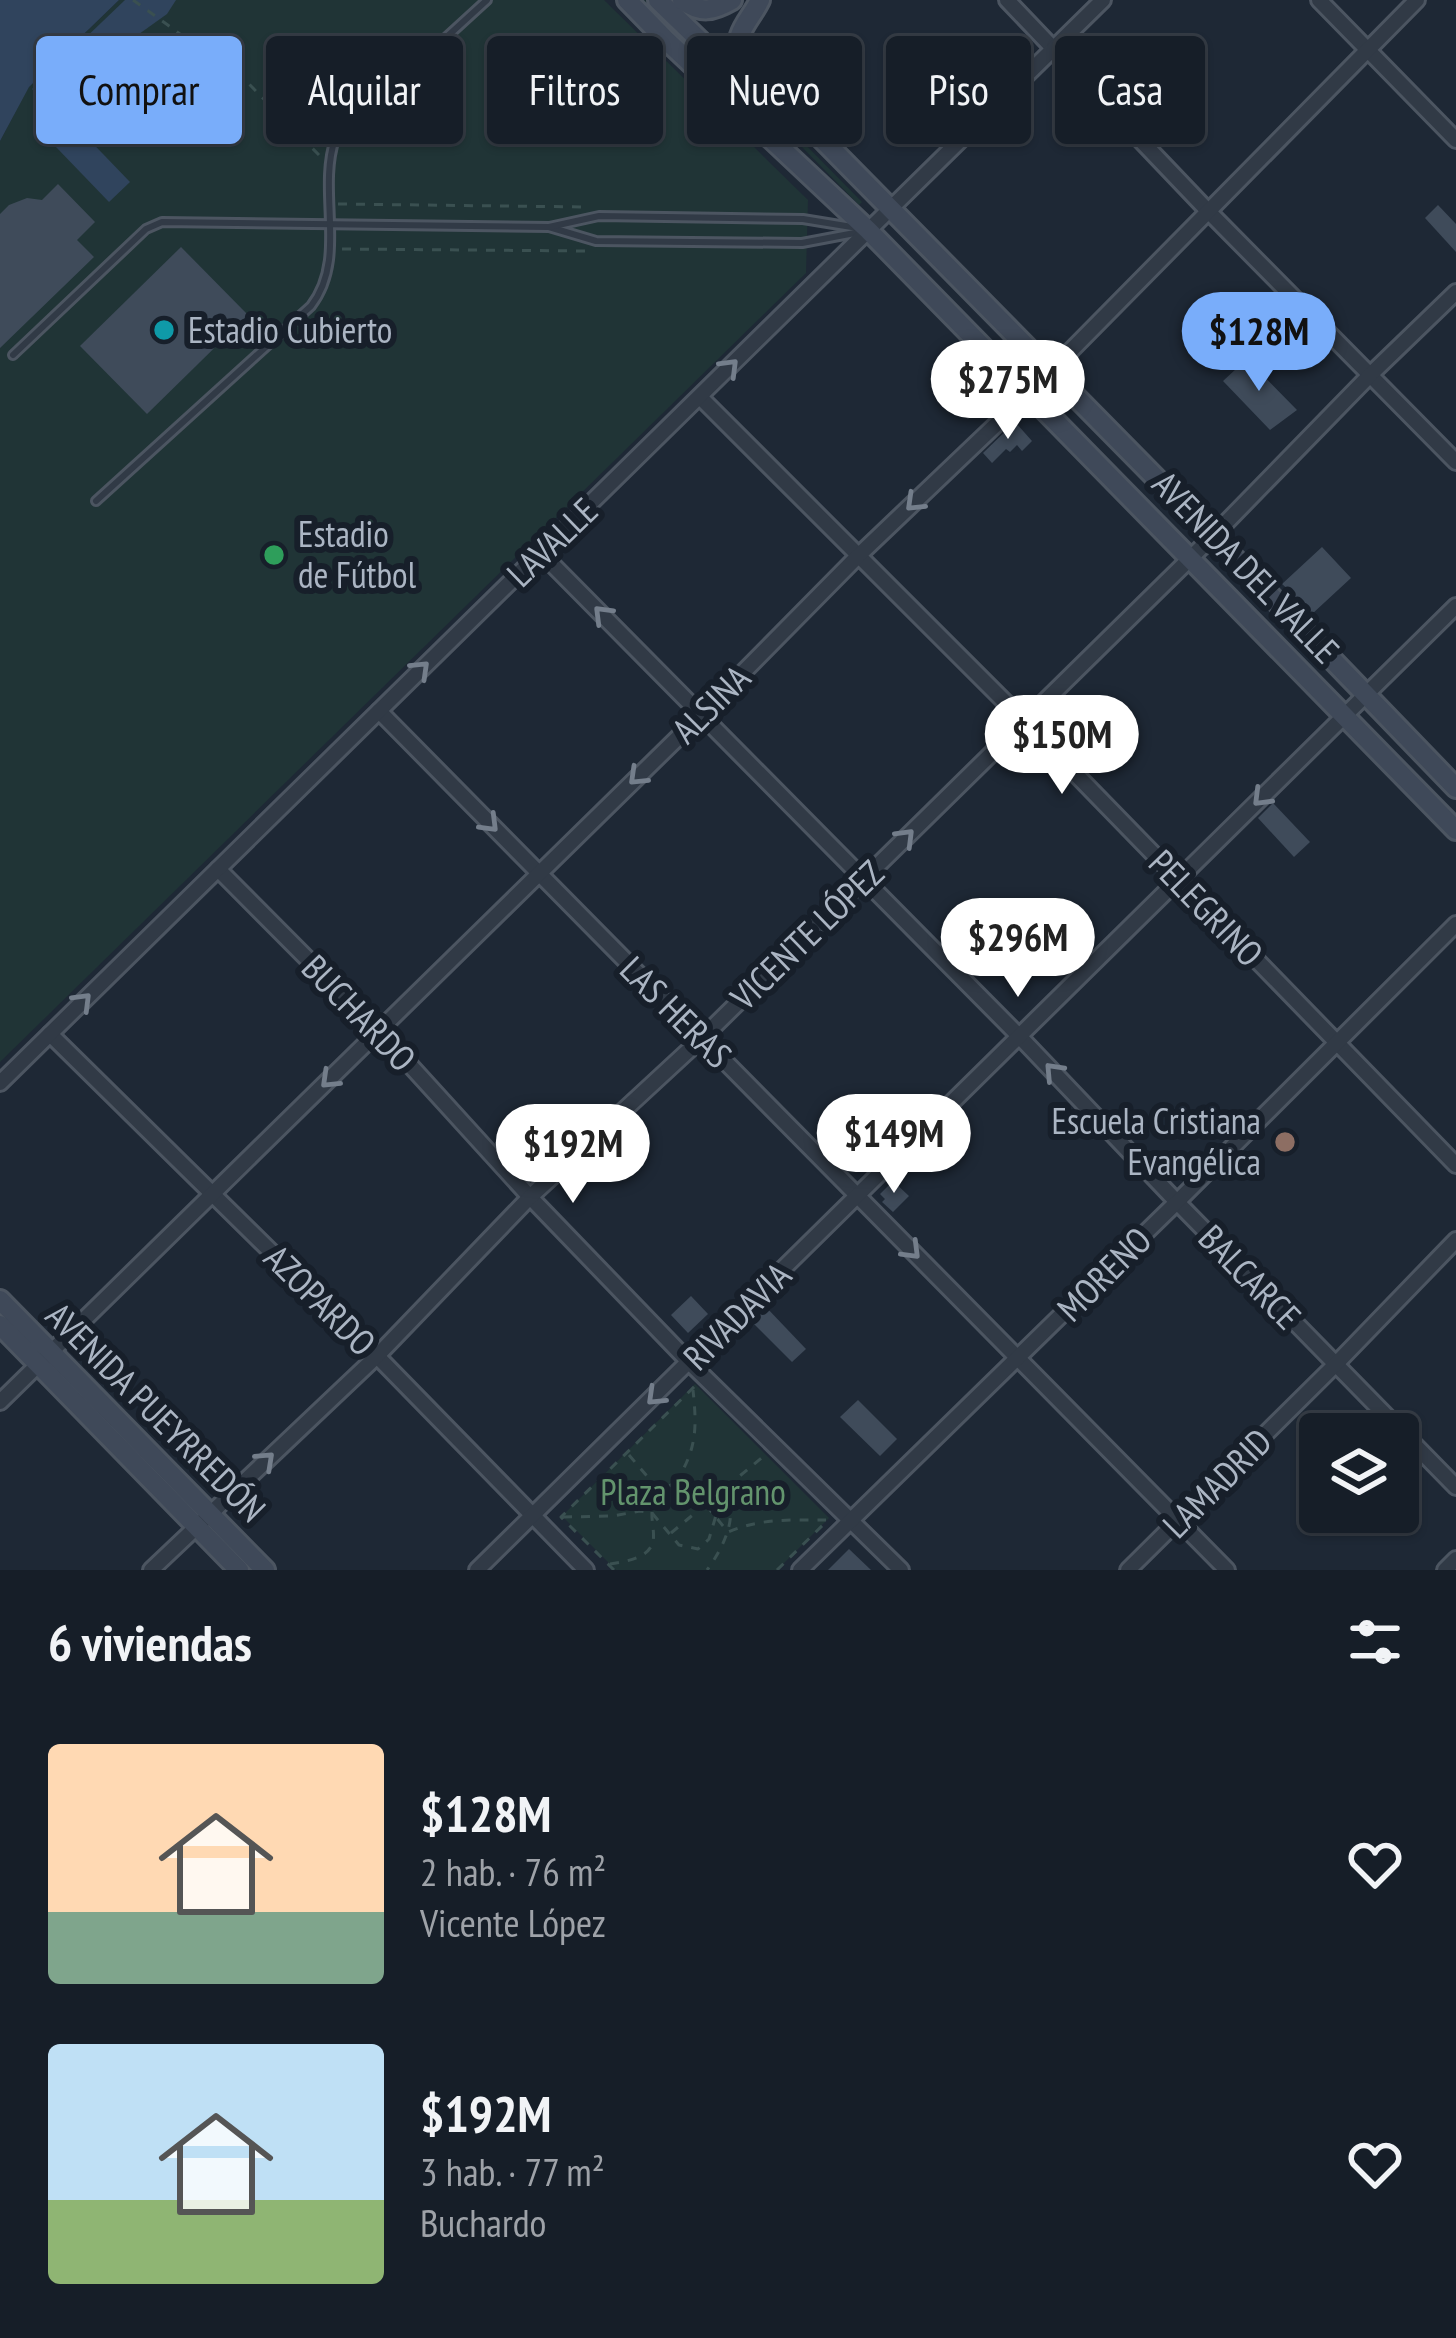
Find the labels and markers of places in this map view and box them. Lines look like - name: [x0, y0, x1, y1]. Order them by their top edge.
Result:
- pin: $128M: [1175, 292, 1343, 394]
- place label: Estadio Cubierto: [188, 306, 392, 353]
- marker: Estadio Cubierto: [151, 317, 177, 343]
- pin: $275M: [924, 340, 1092, 442]
- place label: Estadio de Fútbol: [298, 510, 417, 598]
- marker: Estadio de Fútbol: [261, 542, 287, 568]
- pin: $150M: [978, 695, 1146, 797]
- pin: $296M: [934, 898, 1102, 1000]
- pin: $149M: [810, 1094, 978, 1196]
- place label: Escuela Cristiana Evangélica: [1051, 1097, 1261, 1185]
- pin: $192M: [489, 1104, 657, 1206]
- marker: Escuela Cristiana Evangélica: [1272, 1129, 1298, 1155]

